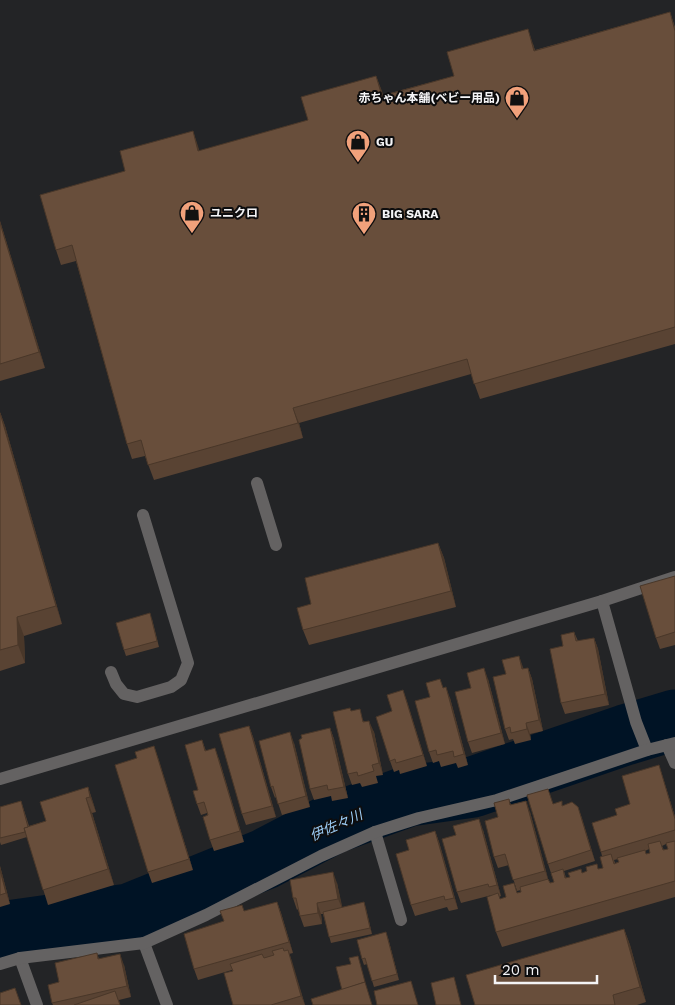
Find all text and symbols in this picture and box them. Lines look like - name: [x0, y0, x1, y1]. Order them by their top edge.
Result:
- shop icon: 赤ちゃん本舗(ベビー用品): [504, 85, 530, 119]
- place label: 赤ちゃん本舗(ベビー用品): [359, 91, 500, 105]
- shop icon: GU: [345, 129, 371, 163]
- place label: GU: [376, 135, 393, 149]
- shop icon: ユニクロ: [179, 200, 205, 234]
- building icon: BIG SARA: [351, 201, 377, 235]
- place label: ユニクロ: [210, 206, 258, 220]
- place label: BIG SARA: [382, 207, 439, 221]
- water label: 伊佐々川: [307, 805, 367, 844]
- scale bar: [495, 952, 598, 984]
- text: 20 m: [502, 961, 540, 979]

